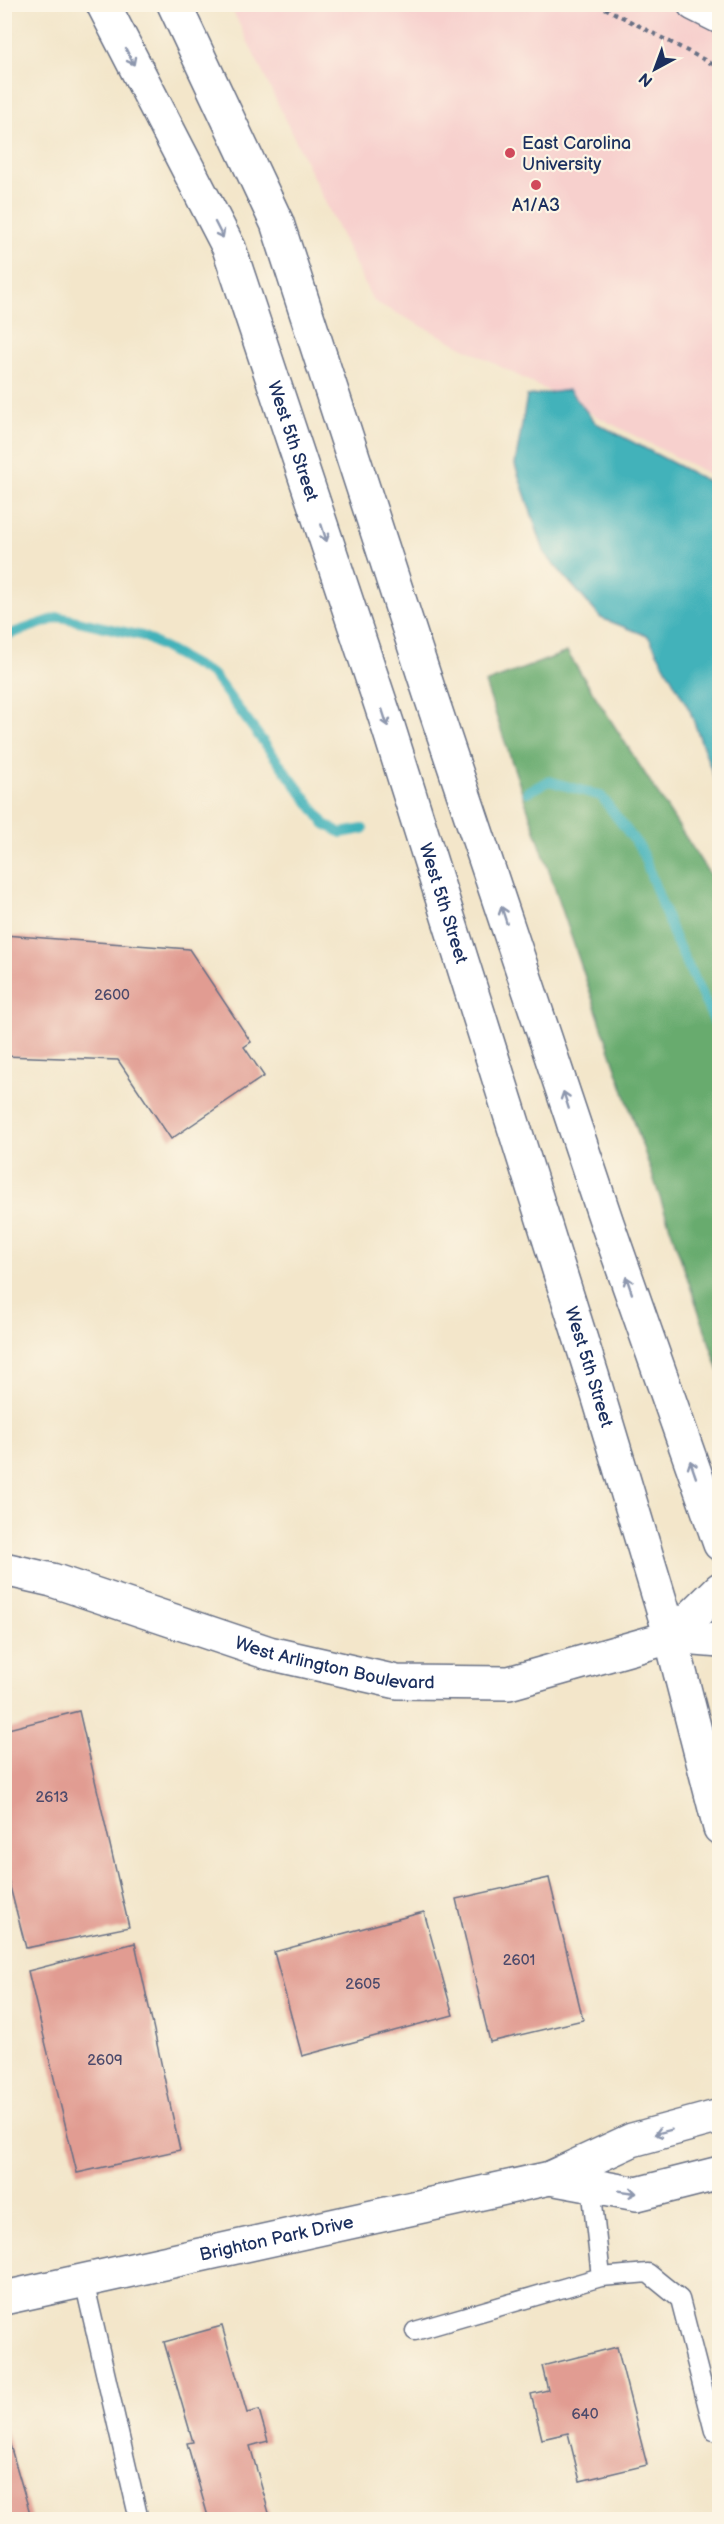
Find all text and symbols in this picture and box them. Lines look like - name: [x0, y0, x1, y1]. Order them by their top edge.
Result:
- north arrow: [625, 39, 685, 99]
- one-way arrow: [125, 47, 136, 65]
- text: N: [635, 68, 657, 90]
- place label: East Carolina University: [522, 133, 631, 175]
- marker: East Carolina University: [503, 146, 517, 160]
- marker: A1/A3: [529, 178, 543, 192]
- place label: A1/A3: [512, 195, 560, 216]
- one-way arrow: [214, 221, 226, 239]
- street label: West 5th Street: [263, 378, 323, 504]
- one-way arrow: [319, 523, 330, 542]
- one-way arrow: [380, 708, 391, 727]
- street label: West 5th Street: [415, 840, 473, 966]
- one-way arrow: [498, 906, 509, 925]
- house number: 2600: [94, 986, 130, 1005]
- one-way arrow: [560, 1091, 571, 1110]
- one-way arrow: [622, 1276, 633, 1294]
- street label: West 5th Street: [561, 1304, 618, 1430]
- one-way arrow: [687, 1460, 698, 1478]
- street label: West Arlington Boulevard: [232, 1632, 435, 1693]
- house number: 2613: [35, 1788, 69, 1807]
- house number: 2601: [503, 1951, 535, 1970]
- house number: 2605: [345, 1975, 381, 1994]
- house number: 2609: [87, 2051, 123, 2070]
- one-way arrow: [654, 2127, 673, 2138]
- one-way arrow: [618, 2186, 637, 2197]
- street label: Brighton Park Drive: [198, 2211, 356, 2265]
- house number: 640: [571, 2405, 599, 2424]

